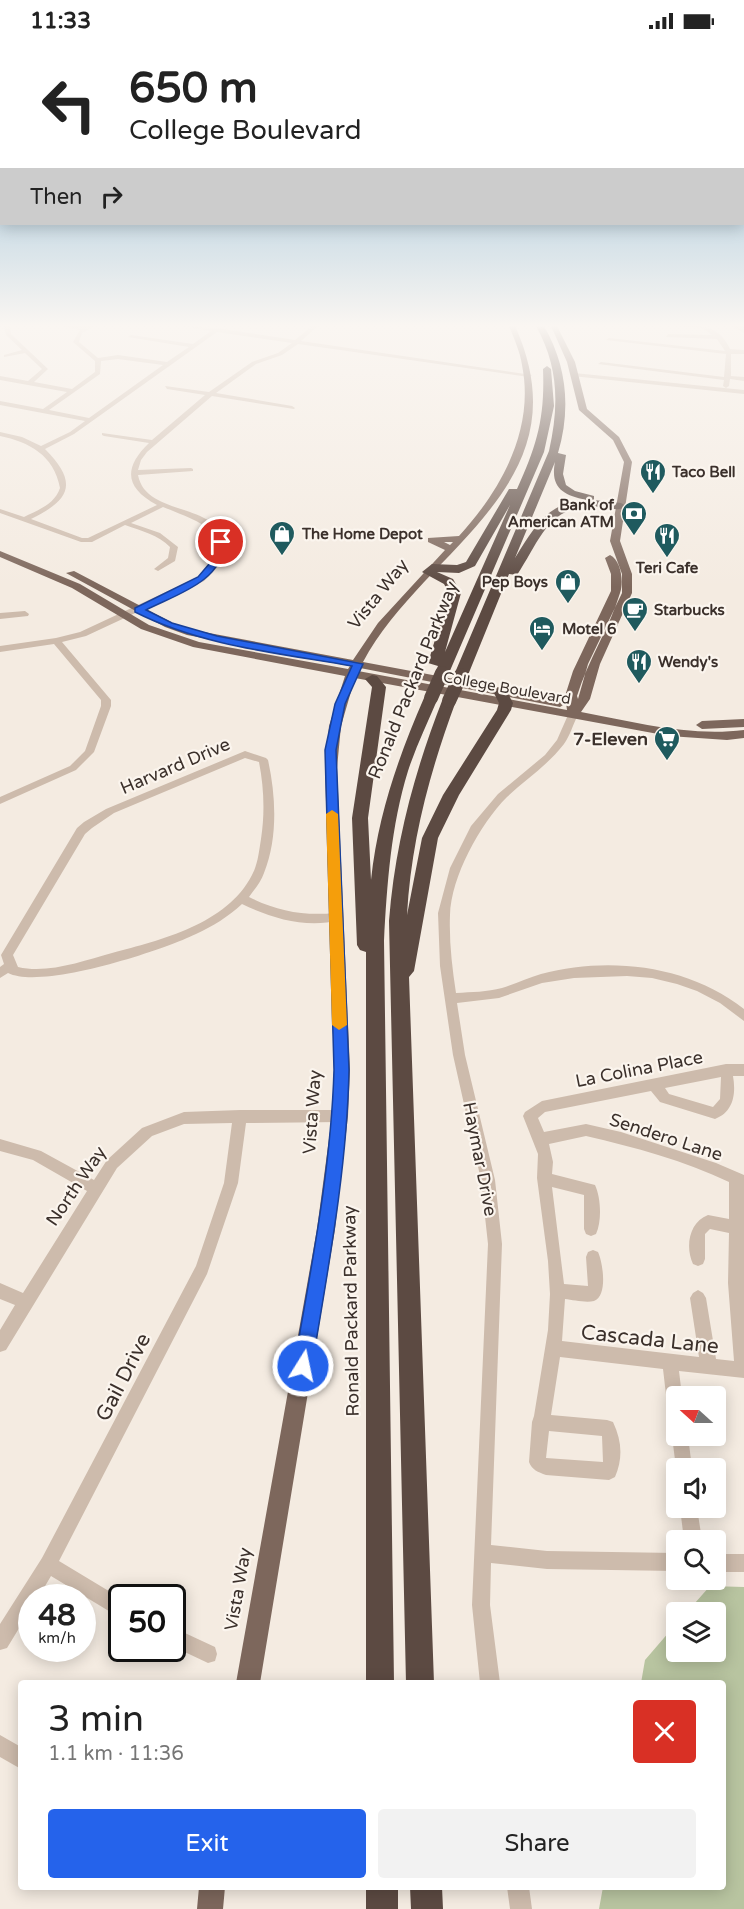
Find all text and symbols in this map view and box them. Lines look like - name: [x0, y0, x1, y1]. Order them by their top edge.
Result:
- text: 11:33: [30, 8, 91, 34]
- text: 650 m: [129, 63, 258, 114]
- icon: left: [30, 66, 108, 144]
- text: College Boulevard: [129, 114, 361, 147]
- icon: right: [95, 180, 128, 213]
- text: Then: [30, 184, 83, 210]
- restaurant icon: Taco Bell: [638, 457, 668, 495]
- place label: Taco Bell: [671, 463, 736, 481]
- place label: Bank of American ATM: [508, 496, 614, 531]
- bank icon: Bank of American ATM: [619, 499, 649, 537]
- pin: [195, 516, 246, 567]
- shop icon: The Home Depot: [267, 519, 297, 557]
- restaurant icon: Teri Cafe: [652, 521, 682, 559]
- icon: arrive: [204, 525, 237, 558]
- place label: The Home Depot: [301, 525, 423, 544]
- street label: Vista Way: [343, 554, 413, 634]
- place label: Teri Cafe: [635, 559, 699, 577]
- shop icon: Pep Boys: [553, 567, 583, 605]
- place label: Pep Boys: [482, 573, 548, 592]
- street label: Ronald Packard Parkway: [363, 578, 463, 782]
- cafe icon: Starbucks: [620, 595, 650, 633]
- place label: Starbucks: [654, 601, 725, 619]
- hotel icon: Motel 6: [527, 614, 557, 652]
- place label: Motel 6: [562, 620, 617, 638]
- restaurant icon: Wendy's: [624, 647, 654, 685]
- place label: Wendy's: [658, 653, 718, 672]
- street label: College Boulevard: [442, 668, 572, 708]
- supermarket icon: 7-Eleven: [652, 724, 682, 762]
- place label: 7-Eleven: [573, 728, 648, 750]
- street label: Harvard Drive: [117, 733, 233, 799]
- street label: La Colina Place: [573, 1046, 705, 1092]
- street label: Vista Way: [298, 1069, 326, 1155]
- street label: Haymar Drive: [458, 1100, 502, 1218]
- street label: Sendero Lane: [607, 1108, 725, 1166]
- street label: North Way: [41, 1142, 111, 1230]
- street label: Ronald Packard Parkway: [338, 1205, 364, 1417]
- street label: Cascada Lane: [580, 1320, 720, 1359]
- street label: Gail Drive: [91, 1329, 156, 1425]
- position arrow: [271, 1334, 335, 1398]
- north arrow: [666, 1386, 726, 1446]
- map controls: [666, 1386, 726, 1662]
- button: sound: [666, 1458, 726, 1518]
- button: search: [666, 1530, 726, 1590]
- street label: Vista Way: [220, 1545, 256, 1632]
- speed limit sign: 50: [108, 1584, 186, 1662]
- text: 48: [38, 1597, 76, 1634]
- button: layers: [666, 1602, 726, 1662]
- text: km/h: [38, 1629, 76, 1647]
- text: 3 min: [48, 1698, 144, 1741]
- button: close: [633, 1700, 696, 1763]
- text: 1.1 km · 11:36: [48, 1742, 184, 1766]
- button: Exit: [48, 1809, 366, 1878]
- button: Share: [378, 1809, 696, 1878]

